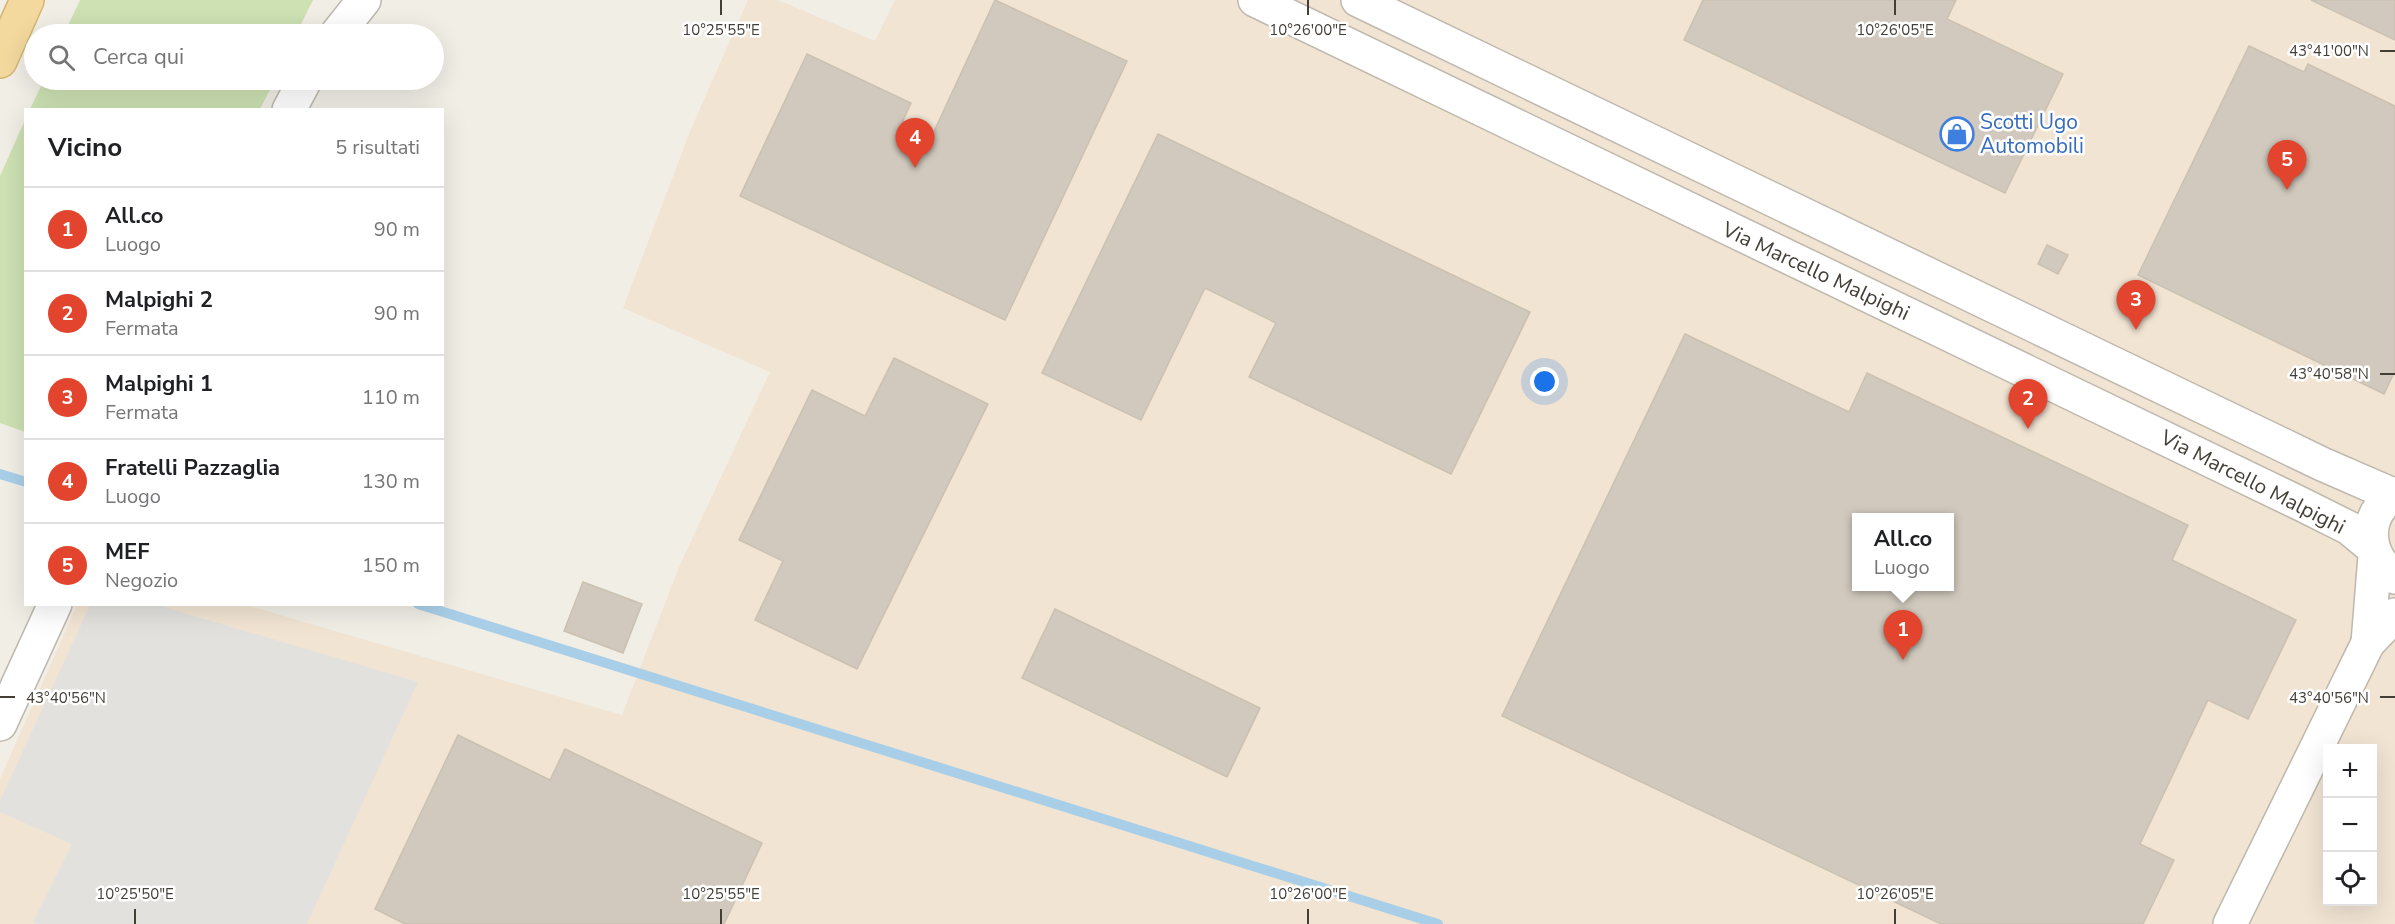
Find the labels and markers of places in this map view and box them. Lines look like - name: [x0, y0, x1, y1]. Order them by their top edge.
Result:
- place label: Scotti Ugo Automobili: [1980, 108, 2084, 160]
- shop icon: Scotti Ugo Automobili: [1939, 116, 1975, 152]
- pin: 4: [896, 118, 934, 168]
- pin: 5: [2268, 140, 2306, 190]
- pin: 3: [2116, 280, 2156, 330]
- pin: 2: [2008, 380, 2048, 429]
- pin: 1: [1884, 610, 1922, 660]

